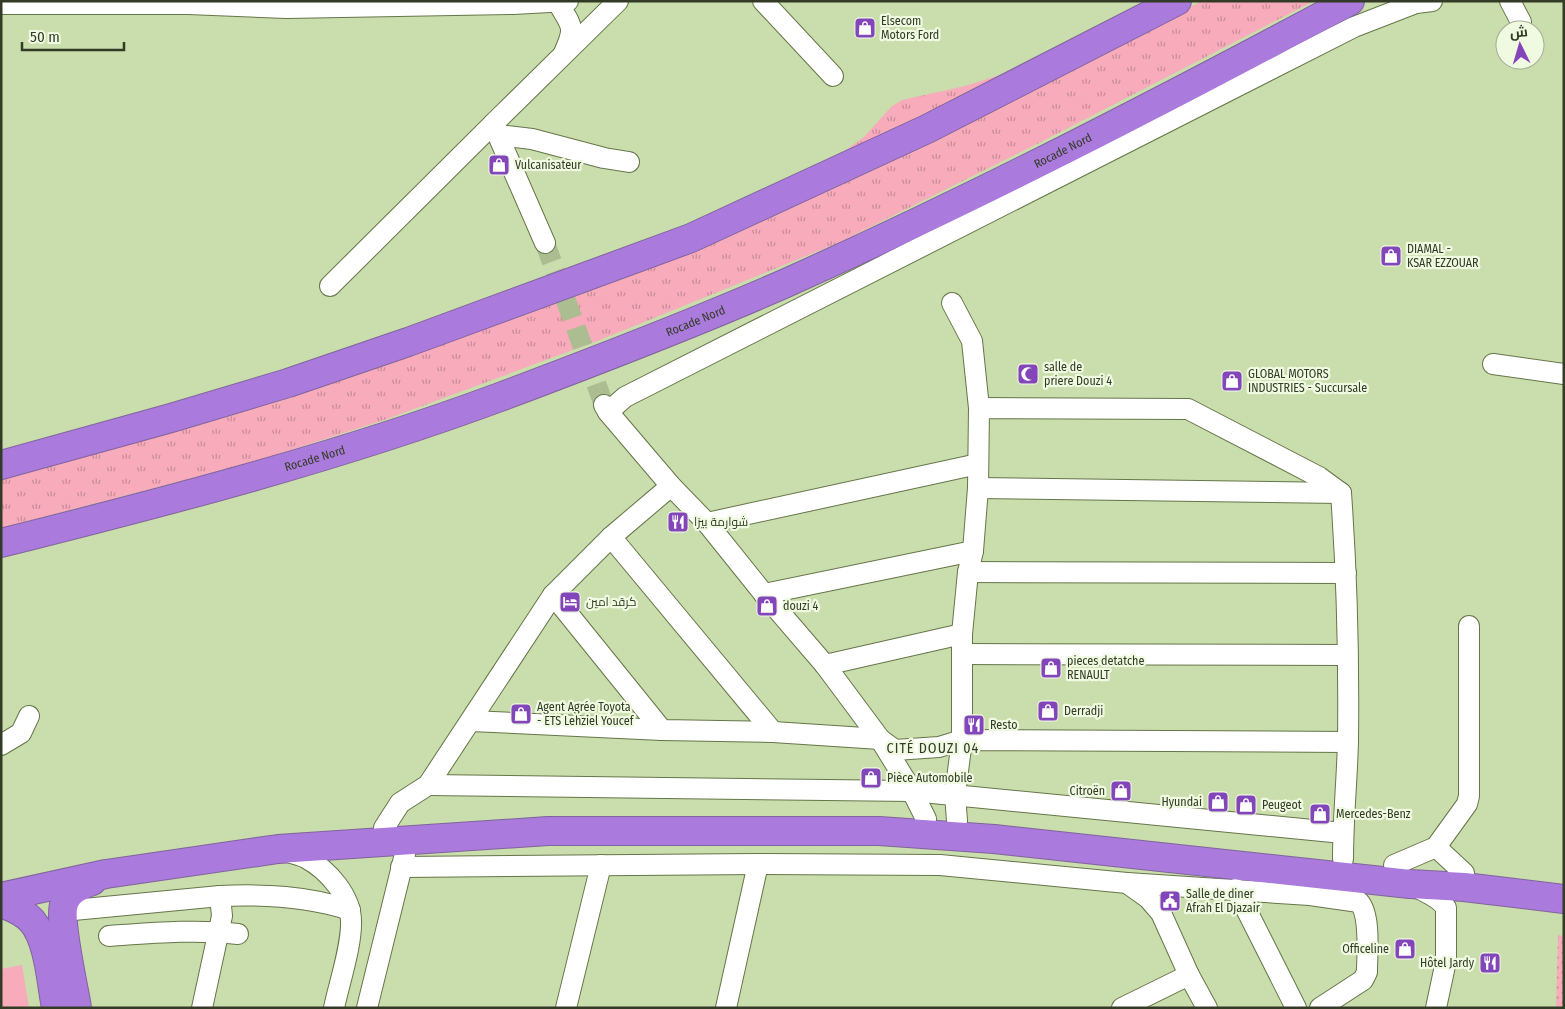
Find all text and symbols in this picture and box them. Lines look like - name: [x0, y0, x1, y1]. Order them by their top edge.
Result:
- place label: Elsecom Motors Ford: [881, 14, 939, 42]
- shop icon: Elsecom Motors Ford: [853, 16, 877, 40]
- scale bar: [22, 20, 125, 52]
- north arrow: [1495, 20, 1545, 70]
- text: ش: [1509, 23, 1529, 42]
- text: 50 m: [30, 28, 60, 46]
- street label: Rocade Nord: [1032, 130, 1094, 171]
- shop icon: Vulcanisateur: [487, 153, 511, 177]
- place label: Vulcanisateur: [515, 158, 582, 172]
- place label: DIAMAL - KSAR EZZOUAR: [1407, 242, 1479, 270]
- shop icon: DIAMAL - KSAR EZZOUAR: [1379, 244, 1403, 268]
- street label: Rocade Nord: [664, 303, 727, 339]
- place label: salle de priere Douzi 4: [1044, 360, 1112, 388]
- mosque icon: salle de priere Douzi 4: [1016, 362, 1040, 386]
- place label: GLOBAL MOTORS INDUSTRIES - Succursale: [1248, 367, 1367, 395]
- shop icon: GLOBAL MOTORS INDUSTRIES - Succursale: [1220, 369, 1244, 393]
- street label: Rocade Nord: [283, 443, 347, 474]
- restaurant icon: شوارمة بيزا: [666, 510, 690, 534]
- place label: شوارمة بيزا: [694, 515, 748, 529]
- hotel icon: كرقد امين: [558, 590, 582, 614]
- shop icon: douzi 4: [755, 594, 779, 618]
- place label: كرقد امين: [586, 595, 636, 609]
- place label: douzi 4: [783, 599, 819, 613]
- place label: pieces detatche RENAULT: [1067, 654, 1144, 682]
- shop icon: pieces detatche RENAULT: [1039, 656, 1063, 680]
- shop icon: Derradji: [1036, 699, 1060, 723]
- place label: Agent Agrée Toyota - ETS Lehziel Youcef: [537, 700, 635, 728]
- shop icon: Agent Agrée Toyota - ETS Lehziel Youcef: [509, 702, 533, 726]
- place label: Derradji: [1064, 704, 1103, 718]
- restaurant icon: Resto: [962, 713, 986, 737]
- place label: Resto: [990, 718, 1017, 732]
- district label: CITÉ DOUZI 04: [887, 739, 979, 757]
- shop icon: Pièce Automobile: [859, 766, 883, 790]
- place label: Pièce Automobile: [887, 771, 973, 785]
- shop icon: Citroën: [1109, 779, 1133, 803]
- place label: Citroën: [1070, 784, 1105, 798]
- shop icon: Hyundai: [1206, 790, 1230, 814]
- shop icon: Peugeot: [1234, 793, 1258, 817]
- place label: Hyundai: [1161, 795, 1202, 809]
- place label: Peugeot: [1262, 798, 1302, 812]
- shop icon: Mercedes-Benz: [1308, 802, 1332, 826]
- place label: Mercedes-Benz: [1336, 807, 1411, 821]
- place label: Salle de diner Afrah El Djazair: [1186, 887, 1261, 915]
- public building icon: Salle de diner Afrah El Djazair: [1158, 889, 1182, 913]
- shop icon: Officeline: [1393, 937, 1417, 961]
- place label: Officeline: [1342, 942, 1389, 956]
- restaurant icon: Hôtel Jardy: [1478, 951, 1502, 975]
- place label: Hôtel Jardy: [1420, 956, 1475, 970]

